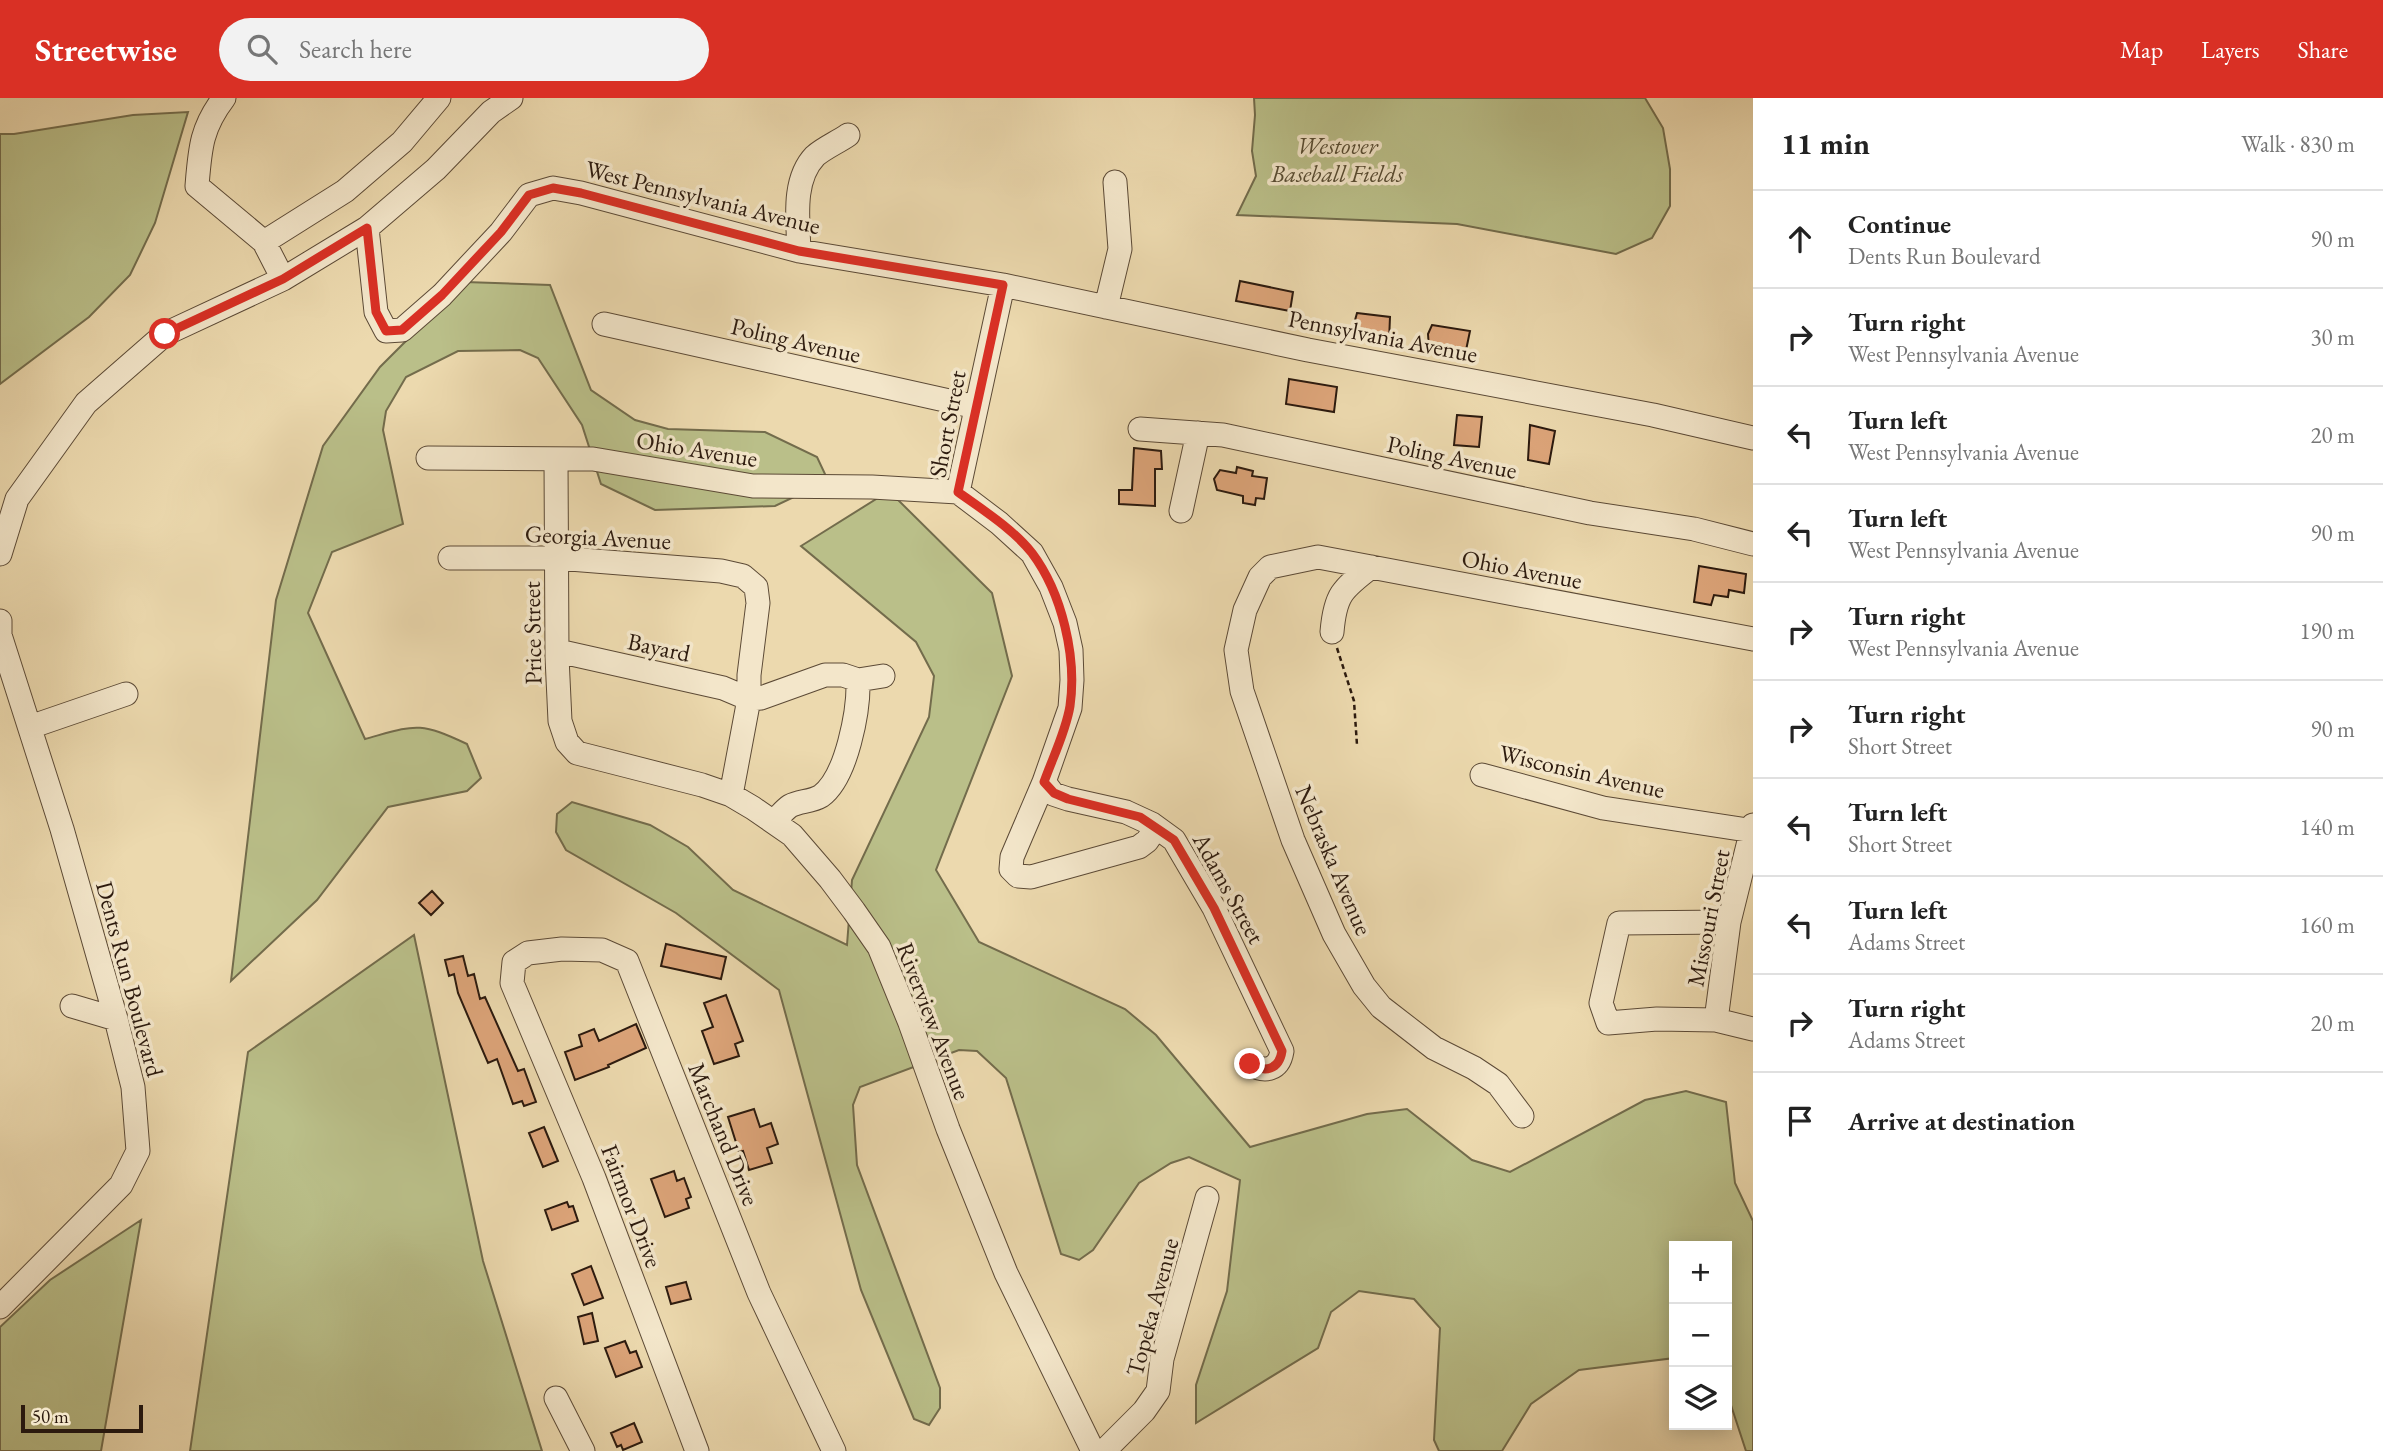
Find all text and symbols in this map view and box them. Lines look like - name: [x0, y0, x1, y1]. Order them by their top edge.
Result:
- search box: [219, 18, 709, 81]
- text: Streetwise: [35, 28, 177, 71]
- icon: search: [243, 30, 281, 68]
- text: Search here: [299, 32, 412, 66]
- text: Map: [2120, 34, 2163, 65]
- text: Layers: [2201, 34, 2260, 65]
- text: Share: [2298, 34, 2348, 65]
- text: 11 min: [1781, 124, 1870, 163]
- text: Walk · 830 m: [2241, 129, 2355, 159]
- park label: Westover Baseball Fields: [1270, 130, 1403, 189]
- street label: West Pennsylvania Avenue: [582, 153, 824, 241]
- text: Continue: [1848, 207, 1951, 241]
- icon: ahead: [1781, 220, 1819, 258]
- text: 90 m: [2310, 224, 2355, 254]
- text: Dents Run Boulevard: [1848, 241, 2041, 271]
- street label: Pennsylvania Avenue: [1286, 302, 1480, 370]
- text: Turn right: [1848, 305, 1966, 339]
- street label: Poling Avenue: [728, 310, 864, 370]
- route start: [149, 318, 180, 349]
- icon: right: [1781, 318, 1819, 356]
- text: 30 m: [2310, 322, 2355, 352]
- text: West Pennsylvania Avenue: [1848, 339, 2079, 369]
- street label: Short Street: [921, 367, 973, 480]
- text: Turn left: [1848, 403, 1947, 437]
- icon: left: [1781, 416, 1819, 454]
- text: 20 m: [2310, 420, 2355, 450]
- street label: Ohio Avenue: [634, 424, 760, 474]
- street label: Poling Avenue: [1384, 428, 1520, 486]
- text: West Pennsylvania Avenue: [1848, 437, 2079, 467]
- text: Turn left: [1848, 501, 1947, 535]
- icon: left: [1781, 514, 1819, 552]
- street label: Georgia Avenue: [524, 518, 672, 556]
- text: 90 m: [2310, 518, 2355, 548]
- text: West Pennsylvania Avenue: [1848, 535, 2079, 565]
- street label: Ohio Avenue: [1459, 542, 1585, 596]
- street label: Price Street: [516, 581, 548, 685]
- text: Turn right: [1848, 599, 1966, 633]
- icon: right: [1781, 612, 1819, 650]
- text: 190 m: [2299, 616, 2355, 646]
- street label: Bayard: [625, 625, 694, 669]
- text: West Pennsylvania Avenue: [1848, 633, 2079, 663]
- text: Turn right: [1848, 697, 1966, 731]
- icon: right: [1781, 710, 1819, 748]
- text: 90 m: [2310, 714, 2355, 744]
- text: Short Street: [1848, 731, 1952, 761]
- street label: Wisconsin Avenue: [1496, 737, 1668, 805]
- street label: Nebraska Avenue: [1288, 780, 1380, 940]
- text: Turn left: [1848, 795, 1947, 829]
- icon: left: [1781, 808, 1819, 846]
- text: 140 m: [2299, 812, 2355, 842]
- street label: Adams Street: [1185, 826, 1272, 949]
- text: Short Street: [1848, 829, 1952, 859]
- street label: Missouri Street: [1680, 846, 1737, 989]
- street label: Dents Run Boulevard: [89, 878, 171, 1081]
- text: Turn left: [1848, 893, 1947, 927]
- icon: left: [1781, 906, 1819, 944]
- text: 160 m: [2299, 910, 2355, 940]
- text: Adams Street: [1848, 927, 1965, 957]
- street label: Riverview Avenue: [890, 938, 978, 1104]
- text: Turn right: [1848, 991, 1966, 1025]
- icon: right: [1781, 1004, 1819, 1042]
- text: 20 m: [2310, 1008, 2355, 1038]
- text: Adams Street: [1848, 1025, 1965, 1055]
- route end: [1234, 1048, 1265, 1079]
- street label: Marchand Drive: [681, 1058, 767, 1210]
- icon: arrive: [1781, 1102, 1819, 1140]
- text: Arrive at destination: [1848, 1104, 2075, 1138]
- street label: Fairmor Drive: [594, 1140, 670, 1272]
- street label: Topeka Avenue: [1119, 1235, 1185, 1379]
- map controls: [1669, 1241, 1732, 1430]
- button: +: [1669, 1241, 1732, 1304]
- button: −: [1669, 1304, 1732, 1367]
- button: layers: [1669, 1367, 1732, 1430]
- scale bar: [21, 1402, 144, 1434]
- text: 50 m: [32, 1404, 69, 1429]

